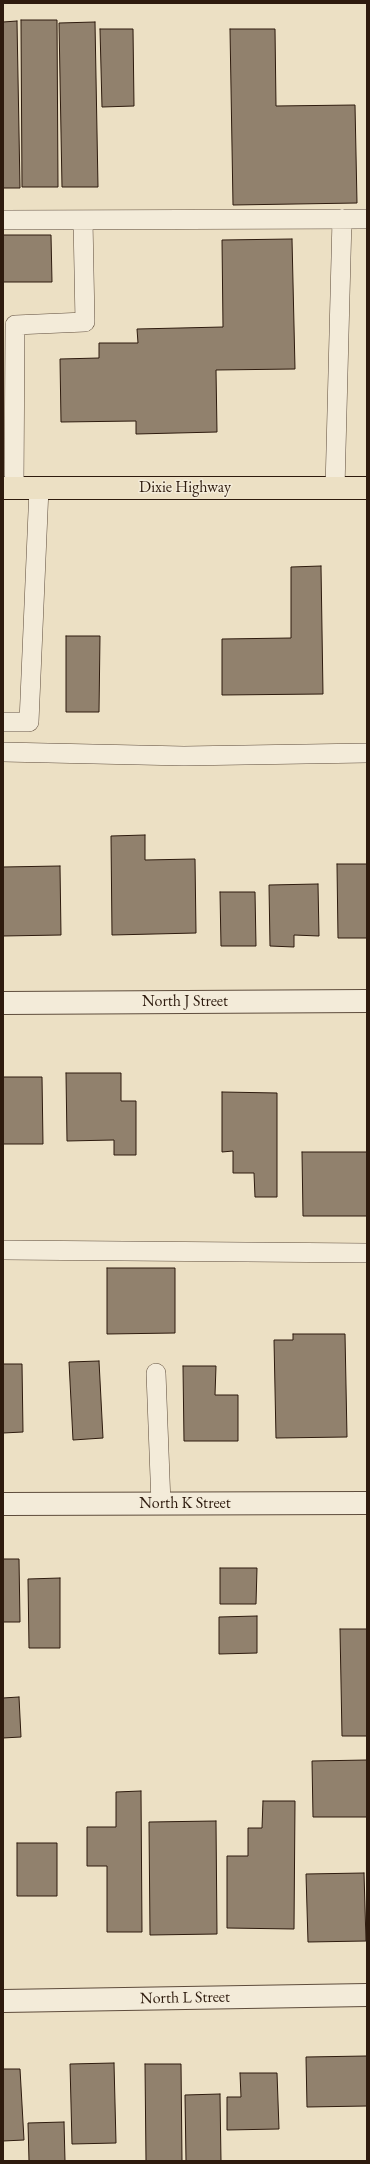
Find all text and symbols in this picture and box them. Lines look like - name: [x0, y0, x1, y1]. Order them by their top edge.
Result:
- street label: Dixie Highway: [139, 478, 231, 498]
- street label: North J Street: [142, 992, 228, 1012]
- street label: North K Street: [139, 1494, 231, 1514]
- street label: North L Street: [140, 1988, 230, 2008]

